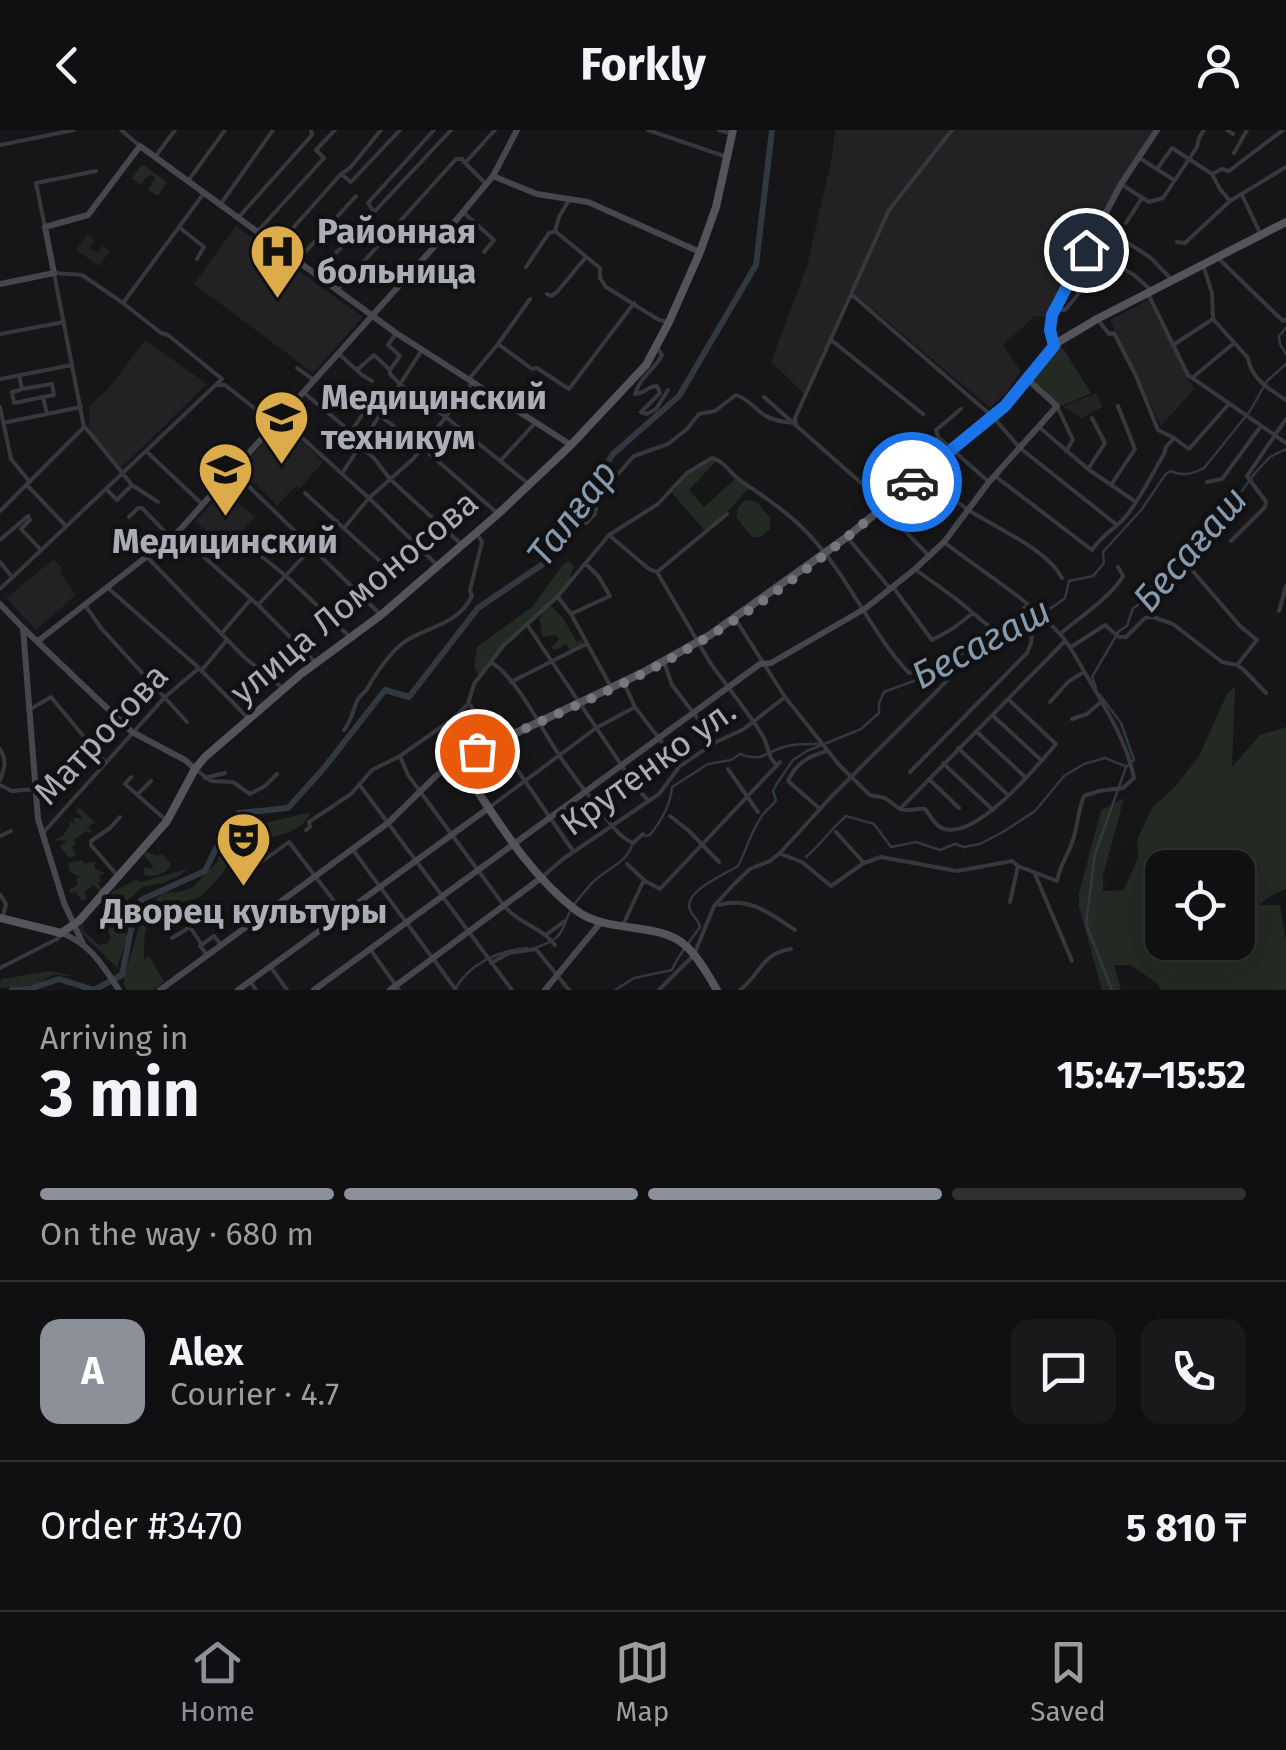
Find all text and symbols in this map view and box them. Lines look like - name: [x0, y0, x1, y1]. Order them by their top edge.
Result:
- icon: back: [40, 38, 95, 93]
- text: Forkly: [580, 38, 706, 92]
- icon: person: [1191, 38, 1246, 93]
- pin: [1044, 208, 1129, 293]
- place label: Районная больница: [317, 210, 477, 292]
- hospital icon: Районная больница: [248, 221, 308, 300]
- icon: home: [1059, 223, 1114, 278]
- place label: Медицинский техникум: [321, 376, 547, 458]
- school or university icon: Медицинский техникум: [252, 387, 312, 466]
- courier: [862, 432, 962, 532]
- school or university icon: Медицинский: [195, 440, 255, 519]
- water label: Талғар: [517, 451, 627, 575]
- icon: car: [885, 455, 940, 510]
- water label: Бесағаш: [1123, 477, 1257, 621]
- street label: улица Ломоносова: [222, 481, 486, 713]
- place label: Медицинский: [112, 520, 338, 562]
- water label: Бесагаш: [904, 587, 1058, 699]
- street label: Матросова: [25, 655, 177, 813]
- street label: Крутенко ул.: [552, 689, 744, 845]
- pin: [435, 709, 520, 794]
- icon: bag: [450, 724, 505, 779]
- theatre icon: Дворец культуры: [214, 810, 274, 889]
- map controls: [1145, 850, 1255, 960]
- button: locate: [1145, 850, 1255, 960]
- place label: Дворец культуры: [100, 890, 387, 932]
- text: Arriving in: [40, 1019, 188, 1057]
- text: 15:47–15:52: [1057, 1052, 1246, 1098]
- text: 3 min: [40, 1055, 200, 1133]
- text: On the way · 680 m: [40, 1215, 314, 1253]
- button: chat: [1011, 1319, 1116, 1424]
- button: phone: [1141, 1319, 1246, 1424]
- text: Alex: [170, 1329, 243, 1375]
- text: A: [81, 1348, 104, 1394]
- text: Courier · 4.7: [170, 1375, 339, 1413]
- text: Order #3470: [40, 1503, 243, 1549]
- text: 5 810 ₸: [1126, 1505, 1246, 1551]
- tab: Home: [180, 1635, 255, 1728]
- tab: Map: [615, 1635, 670, 1728]
- tab: Saved: [1030, 1635, 1106, 1728]

